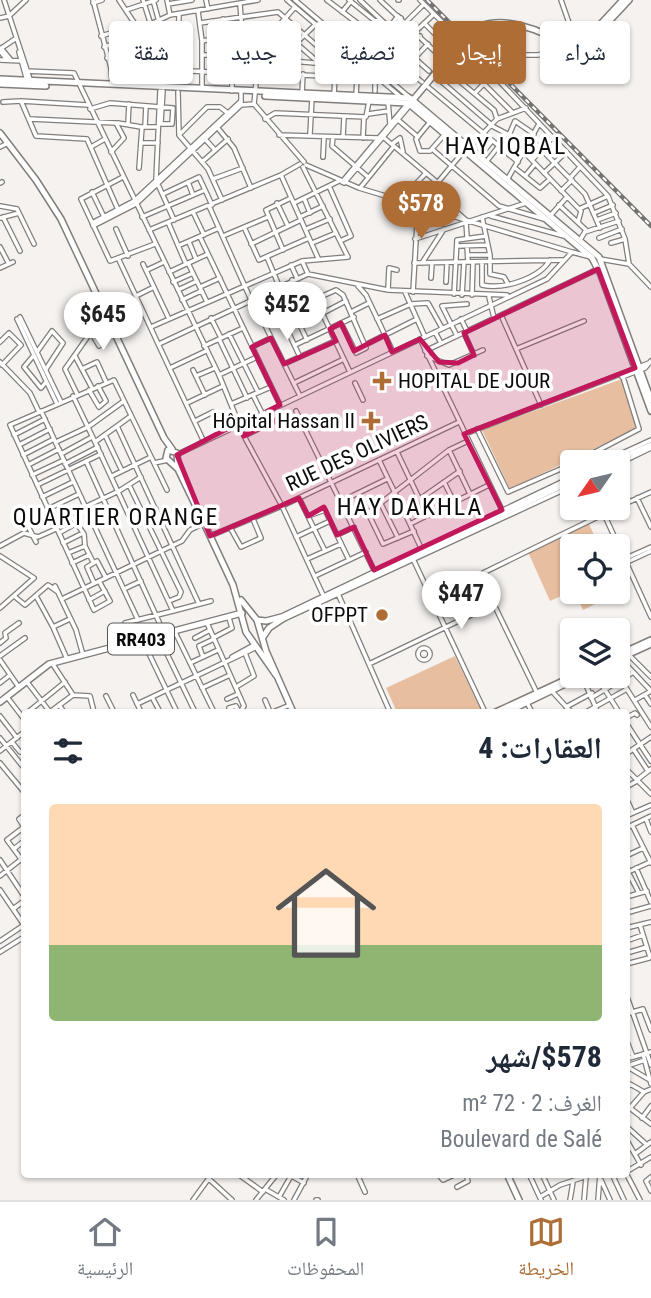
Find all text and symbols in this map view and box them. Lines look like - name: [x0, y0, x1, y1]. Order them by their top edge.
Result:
- chip: شقة: [109, 21, 193, 84]
- chip: جديد: [207, 21, 301, 84]
- chip: تصفية: [315, 21, 419, 84]
- chip: إيجار: [433, 21, 526, 84]
- chip: شراء: [540, 21, 630, 84]
- district label: HAY IQBAL: [445, 132, 567, 160]
- pin: $578: [380, 182, 462, 241]
- text: $578: [398, 190, 444, 217]
- pin: $452: [246, 282, 328, 342]
- text: $452: [264, 291, 310, 318]
- pin: $645: [62, 292, 144, 352]
- text: $645: [80, 301, 126, 328]
- place label: HOPITAL DE JOUR: [398, 369, 550, 393]
- marker: HOPITAL DE JOUR: [372, 371, 392, 391]
- place label: Hôpital Hassan II: [213, 409, 355, 433]
- street label: RUE DES OLIVIERS: [282, 410, 432, 496]
- marker: Hôpital Hassan II: [361, 411, 381, 431]
- north arrow: [560, 450, 630, 520]
- map controls: [560, 450, 630, 688]
- district label: HAY DAKHLA: [337, 493, 483, 521]
- district label: QUARTIER ORANGE: [13, 504, 219, 531]
- button: locate: [560, 534, 630, 604]
- pin: $447: [420, 572, 502, 631]
- text: $447: [438, 580, 484, 607]
- place label: OFPPT: [311, 603, 368, 627]
- marker: OFPPT: [374, 607, 390, 623]
- button: layers: [560, 618, 630, 688]
- road number: RR403: [108, 624, 174, 654]
- text: العقارات: 4: [478, 730, 602, 765]
- icon: filters: [49, 732, 87, 770]
- icon: home: [263, 850, 389, 976]
- text: $578/شهر: [487, 1039, 602, 1074]
- text: الغرف: 2 · 72 m²: [462, 1090, 602, 1117]
- text: Boulevard de Salé: [440, 1126, 602, 1153]
- tab: الرئيسية: [77, 1213, 133, 1287]
- tab: المحفوظات: [287, 1213, 364, 1287]
- tab: الخريطة: [518, 1213, 574, 1287]

